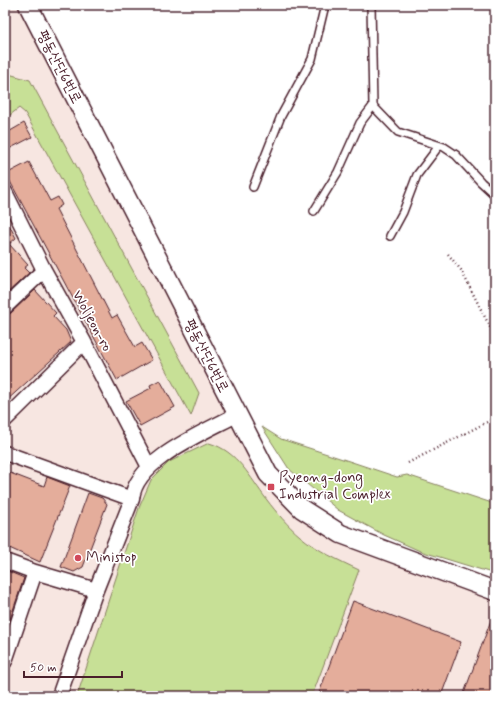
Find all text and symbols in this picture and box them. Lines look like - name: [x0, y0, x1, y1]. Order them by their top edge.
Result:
- street label: 평동산단6번로: [32, 27, 86, 107]
- street label: Woljeon-ro: [67, 287, 117, 355]
- street label: 평동산단6번로: [179, 316, 233, 396]
- place label: Pyeong-dong Industrial Complex: [279, 468, 391, 505]
- marker: Pyeong-dong Industrial Complex: [266, 482, 276, 492]
- place label: Ministop: [86, 548, 137, 568]
- marker: Ministop: [73, 553, 83, 563]
- scale bar: [24, 653, 122, 679]
- text: 50 m: [30, 660, 57, 676]

